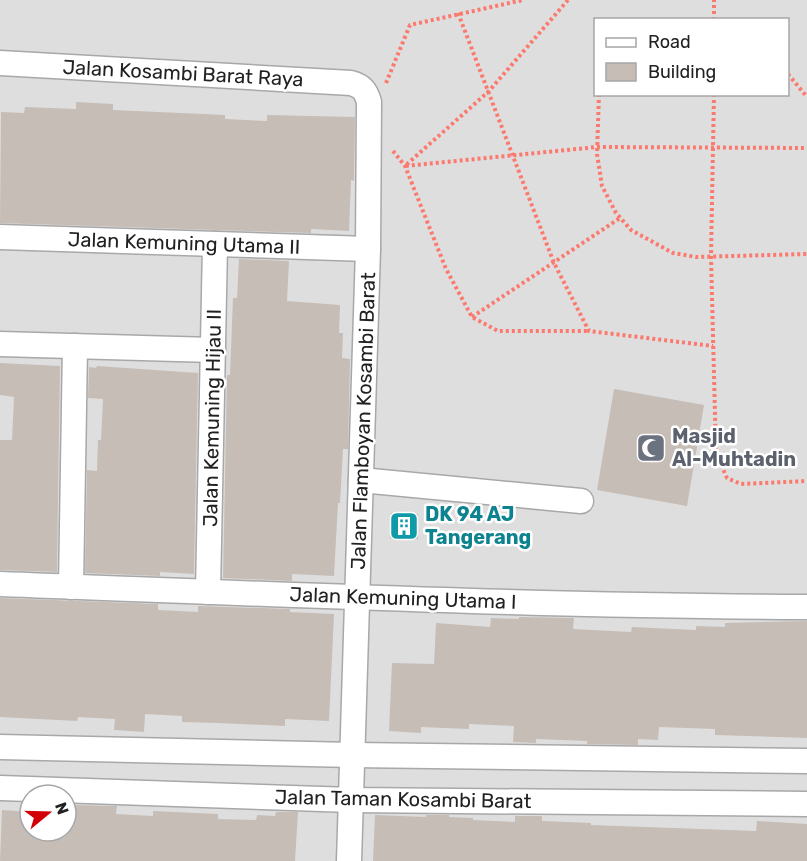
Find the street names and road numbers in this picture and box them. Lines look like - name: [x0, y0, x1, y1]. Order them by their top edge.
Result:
- street label: Jalan Kosambi Barat Raya: [62, 55, 304, 91]
- street label: Jalan Kemuning Utama II: [67, 227, 301, 259]
- street label: Jalan Flamboyan Kosambi Barat: [346, 272, 380, 570]
- street label: Jalan Kemuning Hijau II: [198, 309, 226, 527]
- street label: Jalan Kemuning Utama I: [289, 582, 517, 614]
- street label: Jalan Taman Kosambi Barat: [274, 785, 532, 813]

